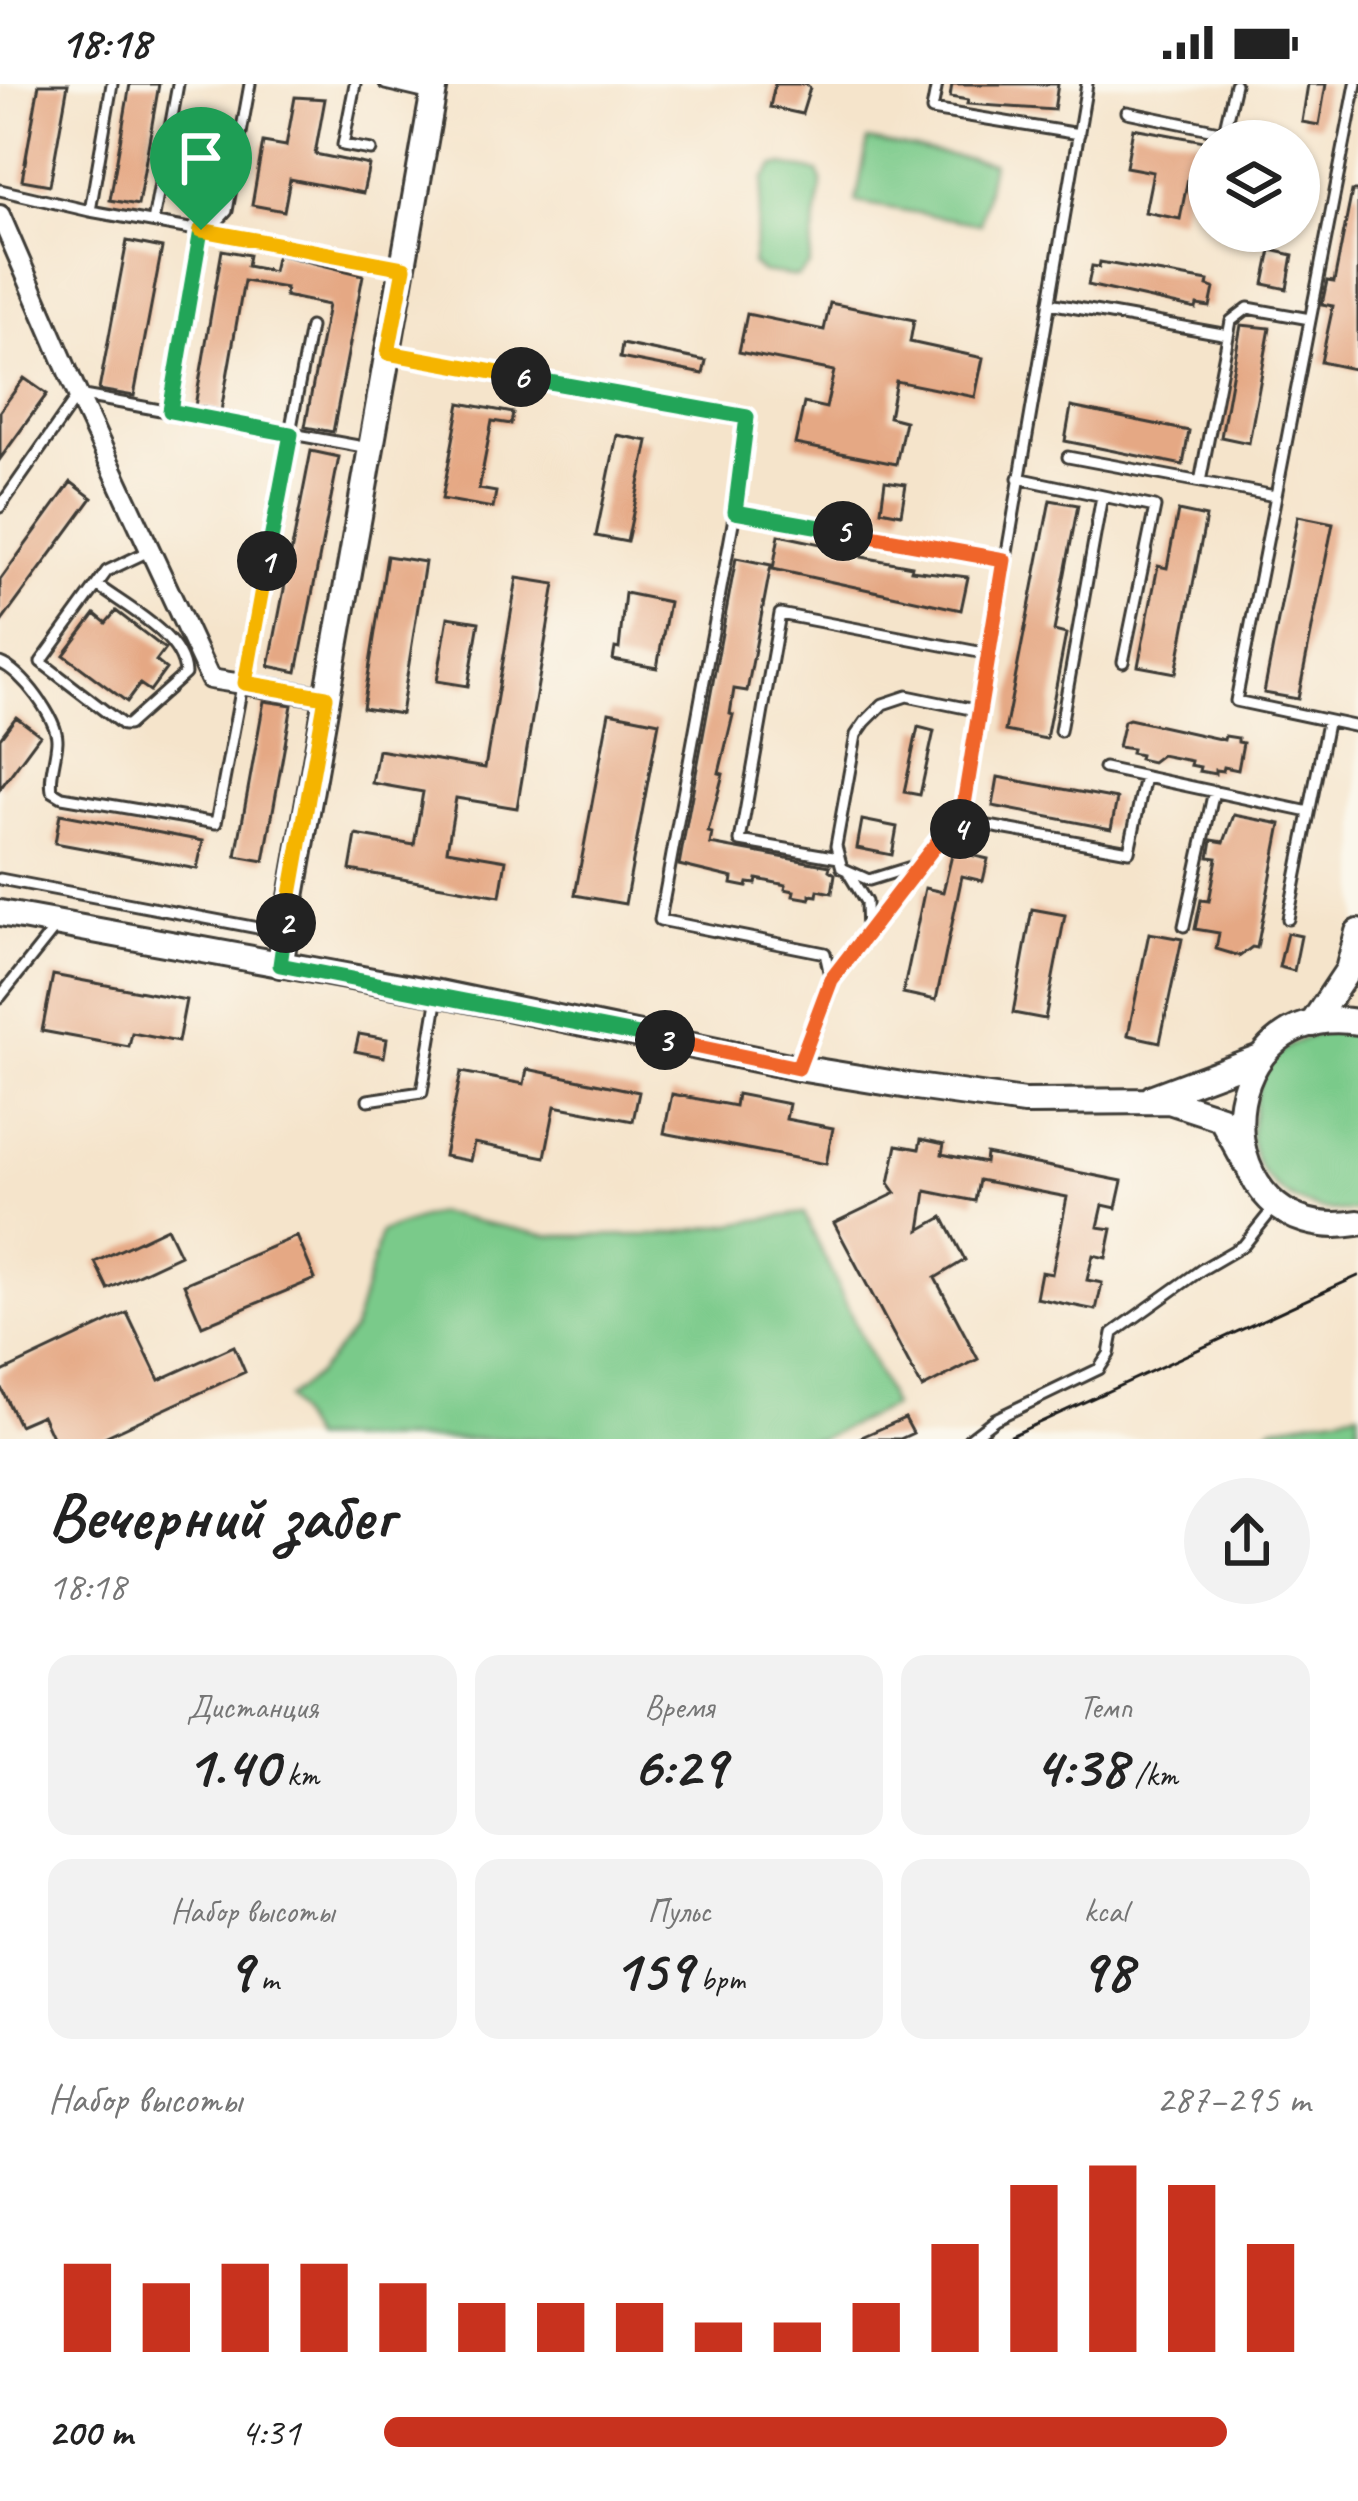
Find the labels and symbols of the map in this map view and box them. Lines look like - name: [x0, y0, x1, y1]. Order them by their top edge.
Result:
- pin: [150, 107, 252, 230]
- pin: 6: [491, 347, 551, 407]
- pin: 5: [813, 501, 873, 561]
- pin: 1: [237, 531, 297, 591]
- pin: 4: [930, 799, 990, 859]
- pin: 2: [256, 893, 316, 953]
- pin: 3: [635, 1010, 695, 1070]

